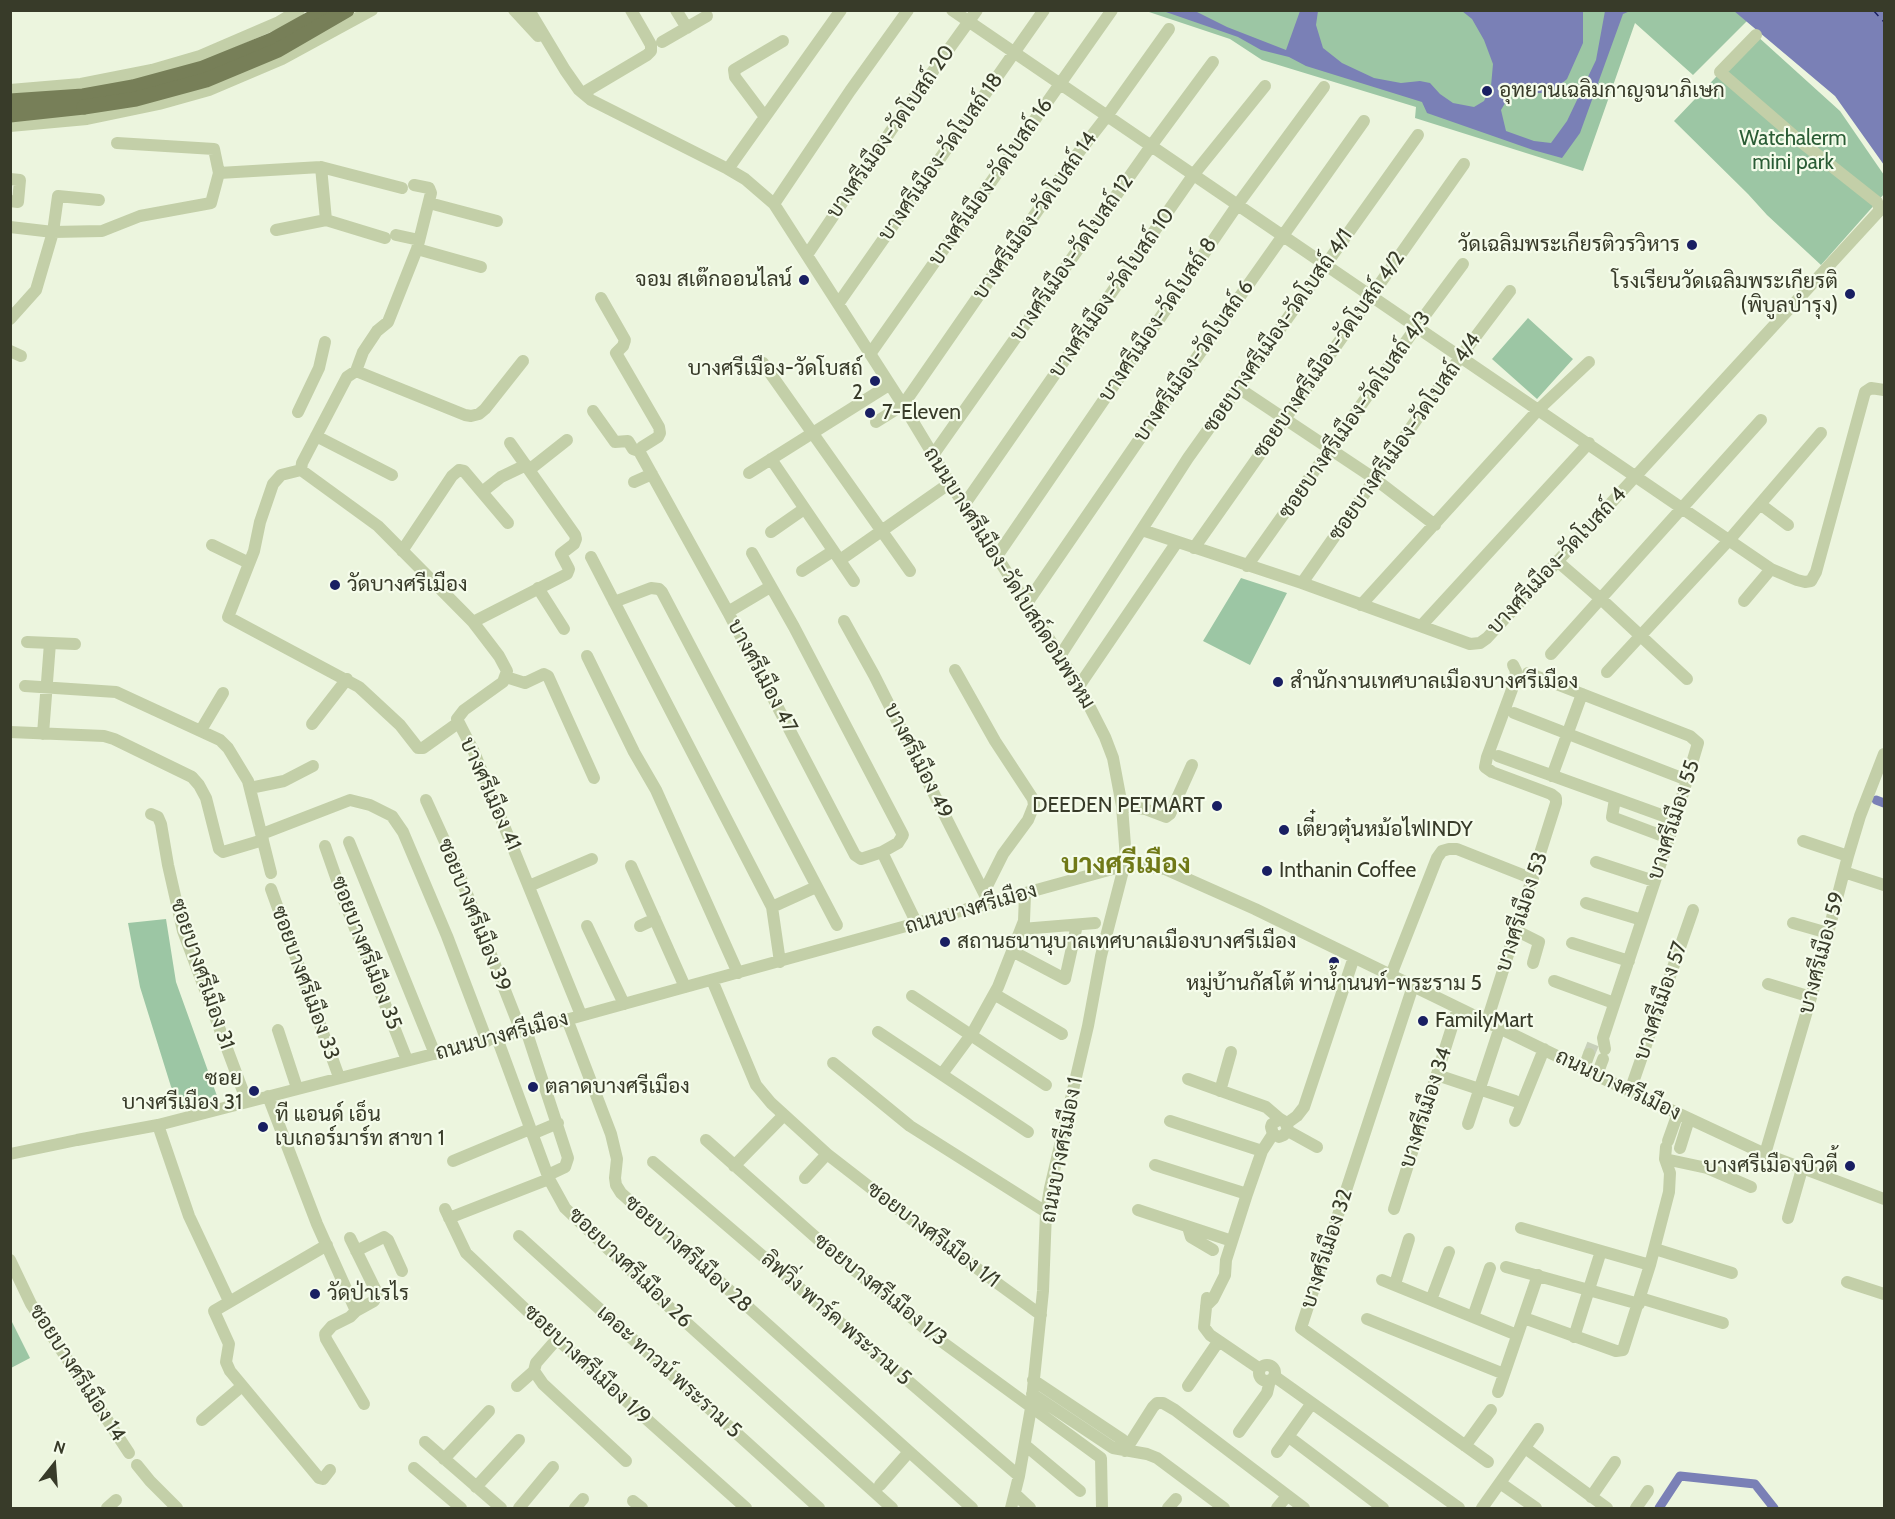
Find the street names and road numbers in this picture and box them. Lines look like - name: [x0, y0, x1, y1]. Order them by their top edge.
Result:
- street label: บางศรีเมือง-วัดโบสถ์ 20: [822, 41, 960, 223]
- street label: บางศรีเมือง-วัดโบสถ์ 18: [873, 68, 1009, 246]
- street label: บางศรีเมือง-วัดโบสถ์ 16: [924, 93, 1058, 271]
- street label: บางศรีเมือง-วัดโบสถ์ 14: [968, 127, 1102, 305]
- street label: บางศรีเมือง-วัดโบสถ์ 12: [1005, 170, 1139, 346]
- street label: บางศรีเมือง-วัดโบสถ์ 10: [1044, 203, 1180, 383]
- street label: ซอยบางศรีเมือง-วัดโบสถ์ 4/1: [1198, 224, 1358, 438]
- street label: บางศรีเมือง-วัดโบสถ์ 8: [1094, 233, 1222, 407]
- street label: ซอยบางศรีเมือง-วัดโบสถ์ 4/2: [1248, 247, 1410, 463]
- street label: บางศรีเมือง-วัดโบสถ์ 6: [1129, 275, 1259, 447]
- street label: ซอยบางศรีเมือง-วัดโบสถ์ 4/3: [1274, 306, 1436, 524]
- street label: ซอยบางศรีเมือง-วัดโบสถ์ 4/4: [1324, 328, 1486, 546]
- street label: ถนนบางศรีเมือง-วัดโบสถ์ดอนพรหม: [918, 442, 1100, 714]
- street label: บางศรีเมือง-วัดโบสถ์ 4: [1482, 482, 1632, 640]
- street label: บางศรีเมือง 47: [722, 615, 802, 737]
- street label: บางศรีเมือง 49: [878, 699, 958, 823]
- street label: บางศรีเมือง 41: [454, 734, 526, 854]
- street label: บางศรีเมือง 55: [1643, 757, 1705, 883]
- street label: ซอยบางศรีเมือง 39: [432, 835, 516, 995]
- street label: บางศรีเมือง 53: [1491, 849, 1553, 975]
- street label: ซอยบางศรีเมือง 35: [325, 873, 407, 1033]
- street label: ถนนบางศรีเมือง: [902, 878, 1040, 940]
- street label: บางศรีเมือง 59: [1794, 889, 1850, 1017]
- street label: ซอยบางศรีเมือง 31: [164, 895, 240, 1053]
- street label: ซอยบางศรีเมือง 33: [265, 903, 345, 1063]
- street label: บางศรีเมือง 57: [1629, 938, 1693, 1064]
- street label: ถนนบางศรีเมือง: [433, 1006, 571, 1066]
- street label: บางศรีเมือง 34: [1395, 1044, 1457, 1172]
- street label: ถนนบางศรีเมือง: [1551, 1044, 1685, 1126]
- street label: ถนนบางศรีเมือง 1: [1036, 1075, 1088, 1225]
- street label: ซอยบางศรีเมือง 1/1: [862, 1177, 1004, 1293]
- street label: บางศรีเมือง 32: [1296, 1186, 1358, 1312]
- street label: ซอยบางศรีเมือง 28: [619, 1190, 757, 1318]
- street label: ซอยบางศรีเมือง 26: [563, 1203, 697, 1333]
- street label: ซอยบางศรีเมือง 1/3: [808, 1229, 952, 1351]
- street label: ลิฟวิ่ง พาร์ค พระราม 5: [756, 1247, 916, 1391]
- street label: ซอยบางศรีเมือง 14: [23, 1300, 131, 1446]
- street label: ซอยบางศรีเมือง 1/9: [518, 1300, 656, 1430]
- street label: เดอะ ทาวน์ พระราม 5: [592, 1300, 746, 1444]

